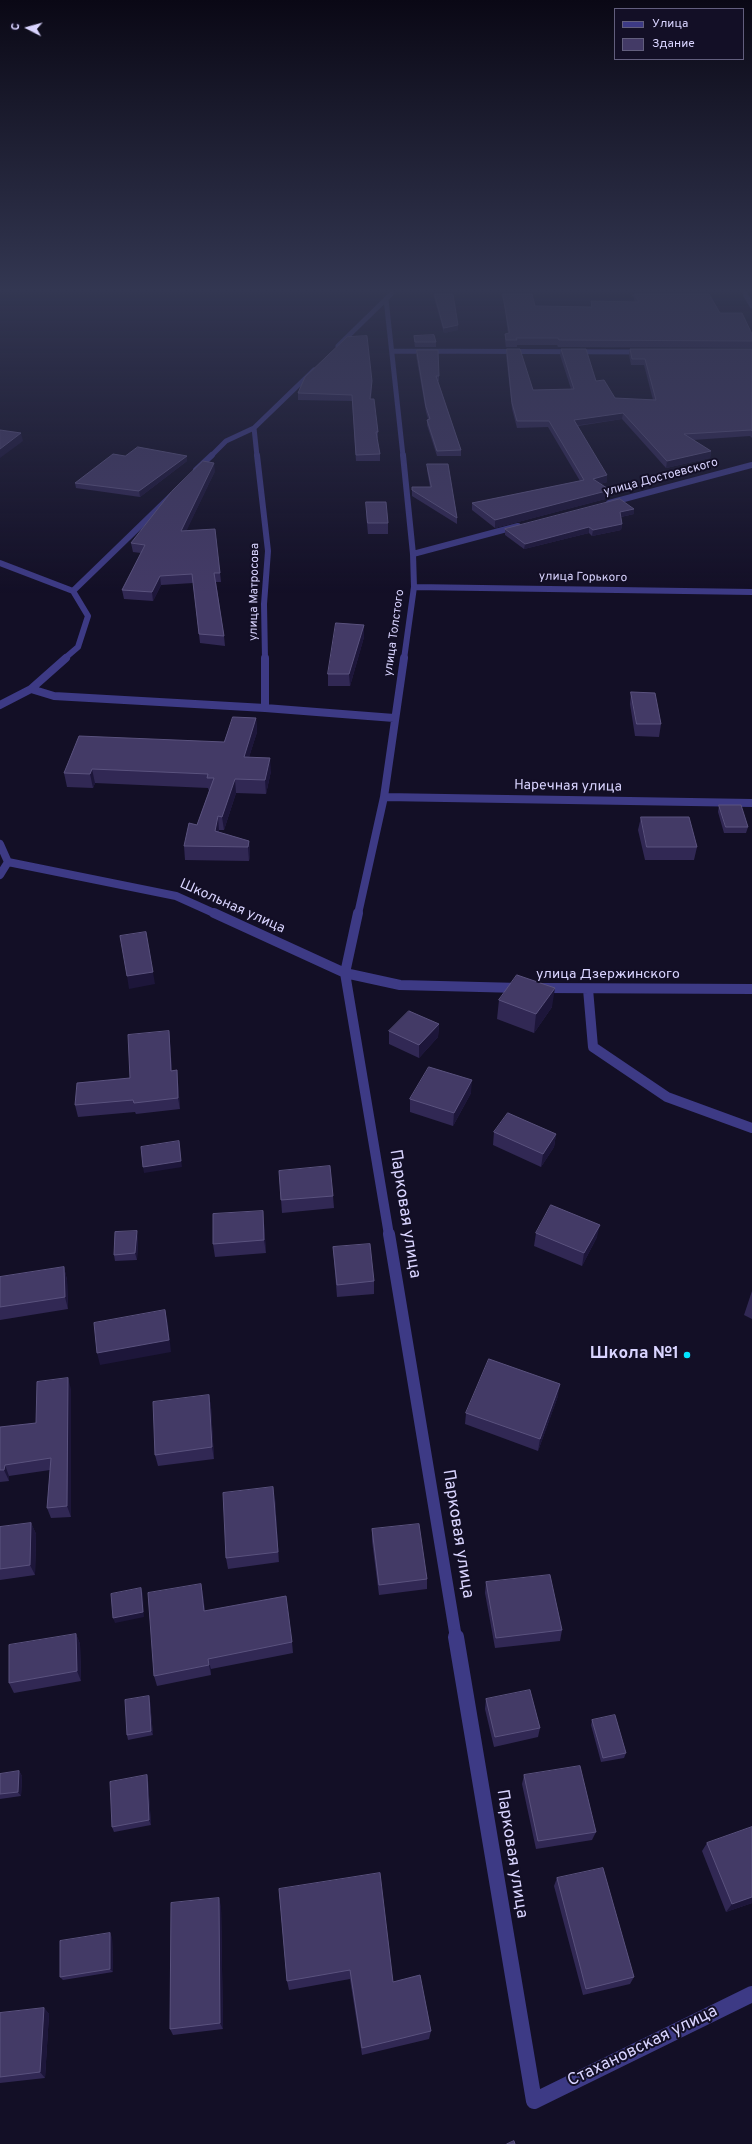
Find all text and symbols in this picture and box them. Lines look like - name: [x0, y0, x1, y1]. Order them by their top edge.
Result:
- north arrow: [8, 8, 48, 48]
- legend: [614, 8, 744, 60]
- text: Улица: [652, 16, 688, 32]
- text: С: [9, 23, 23, 31]
- text: Здание: [652, 36, 695, 52]
- street label: улица Достоевского: [602, 456, 720, 500]
- street label: улица Матросова: [247, 543, 263, 641]
- street label: улица Горького: [539, 570, 627, 586]
- street label: улица Толстого: [382, 589, 408, 677]
- street label: Наречная улица: [514, 778, 622, 796]
- street label: Школьная улица: [177, 876, 287, 938]
- street label: улица Дзержинского: [536, 967, 680, 983]
- street label: Парковая улица: [384, 1148, 424, 1280]
- place label: Школа №1: [590, 1345, 679, 1365]
- marker: Школа №1: [682, 1350, 692, 1360]
- street label: Парковая улица: [437, 1468, 477, 1600]
- street label: Парковая улица: [491, 1788, 531, 1920]
- street label: Стахановская улица: [565, 2002, 721, 2092]

